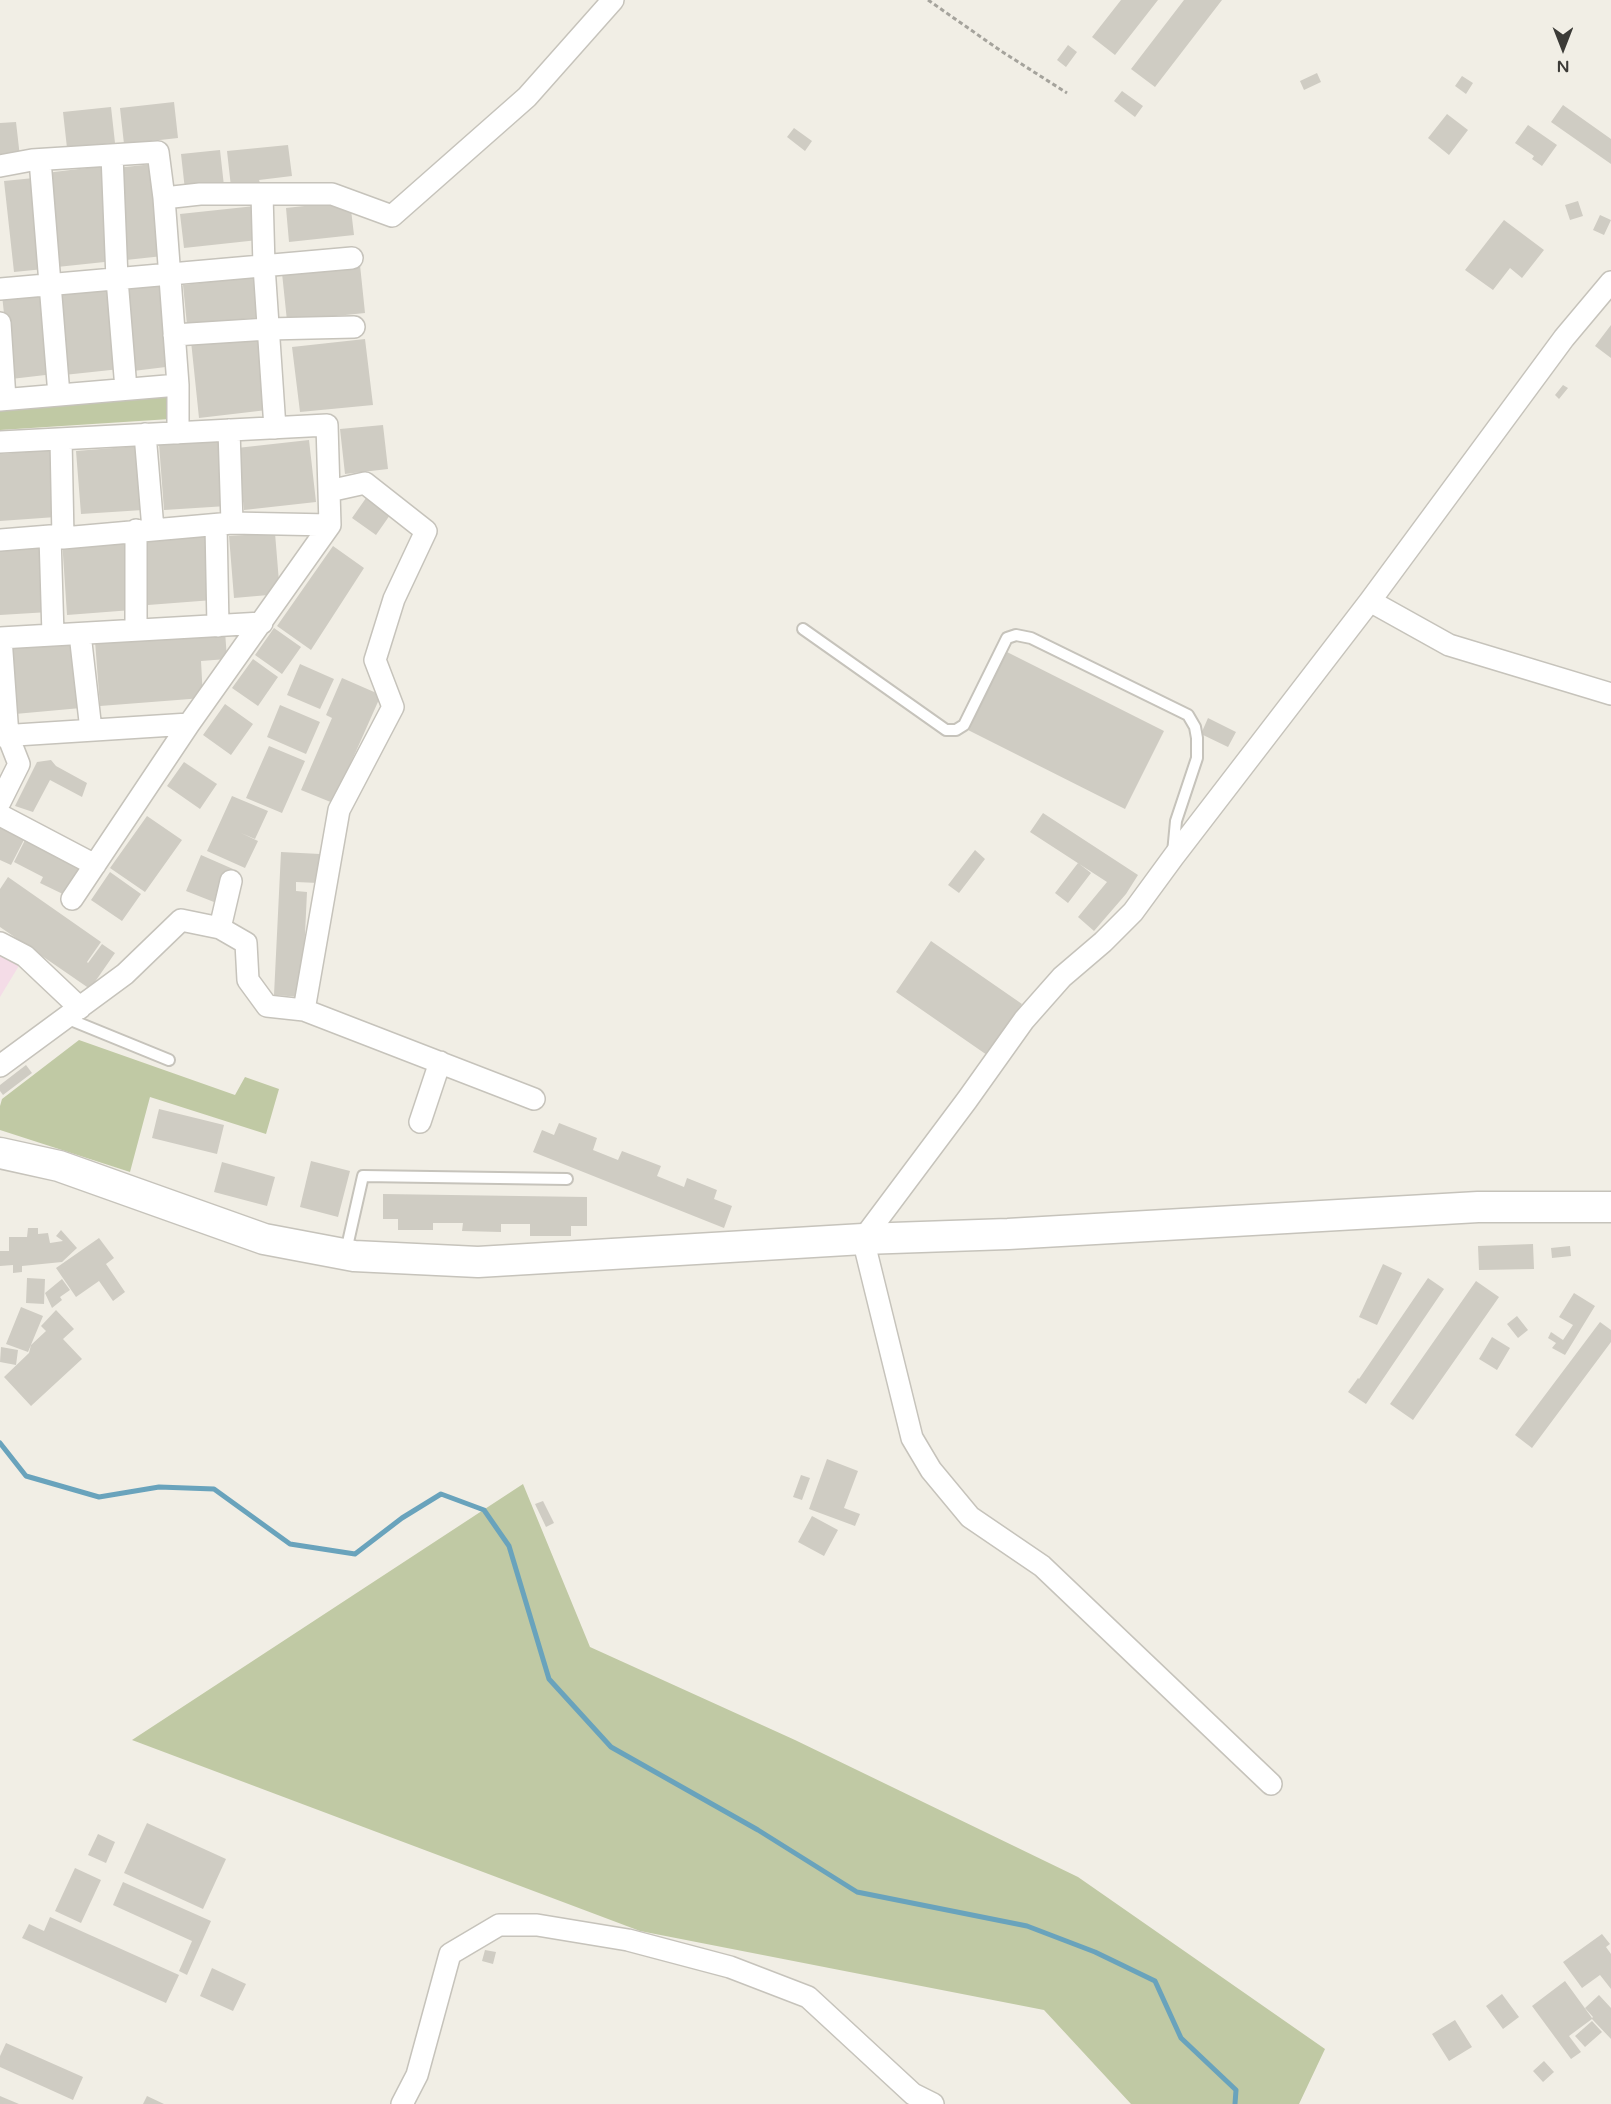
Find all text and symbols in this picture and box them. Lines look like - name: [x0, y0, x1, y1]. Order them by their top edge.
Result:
- north arrow: [1533, 18, 1593, 78]
- text: N: [1557, 56, 1569, 76]

